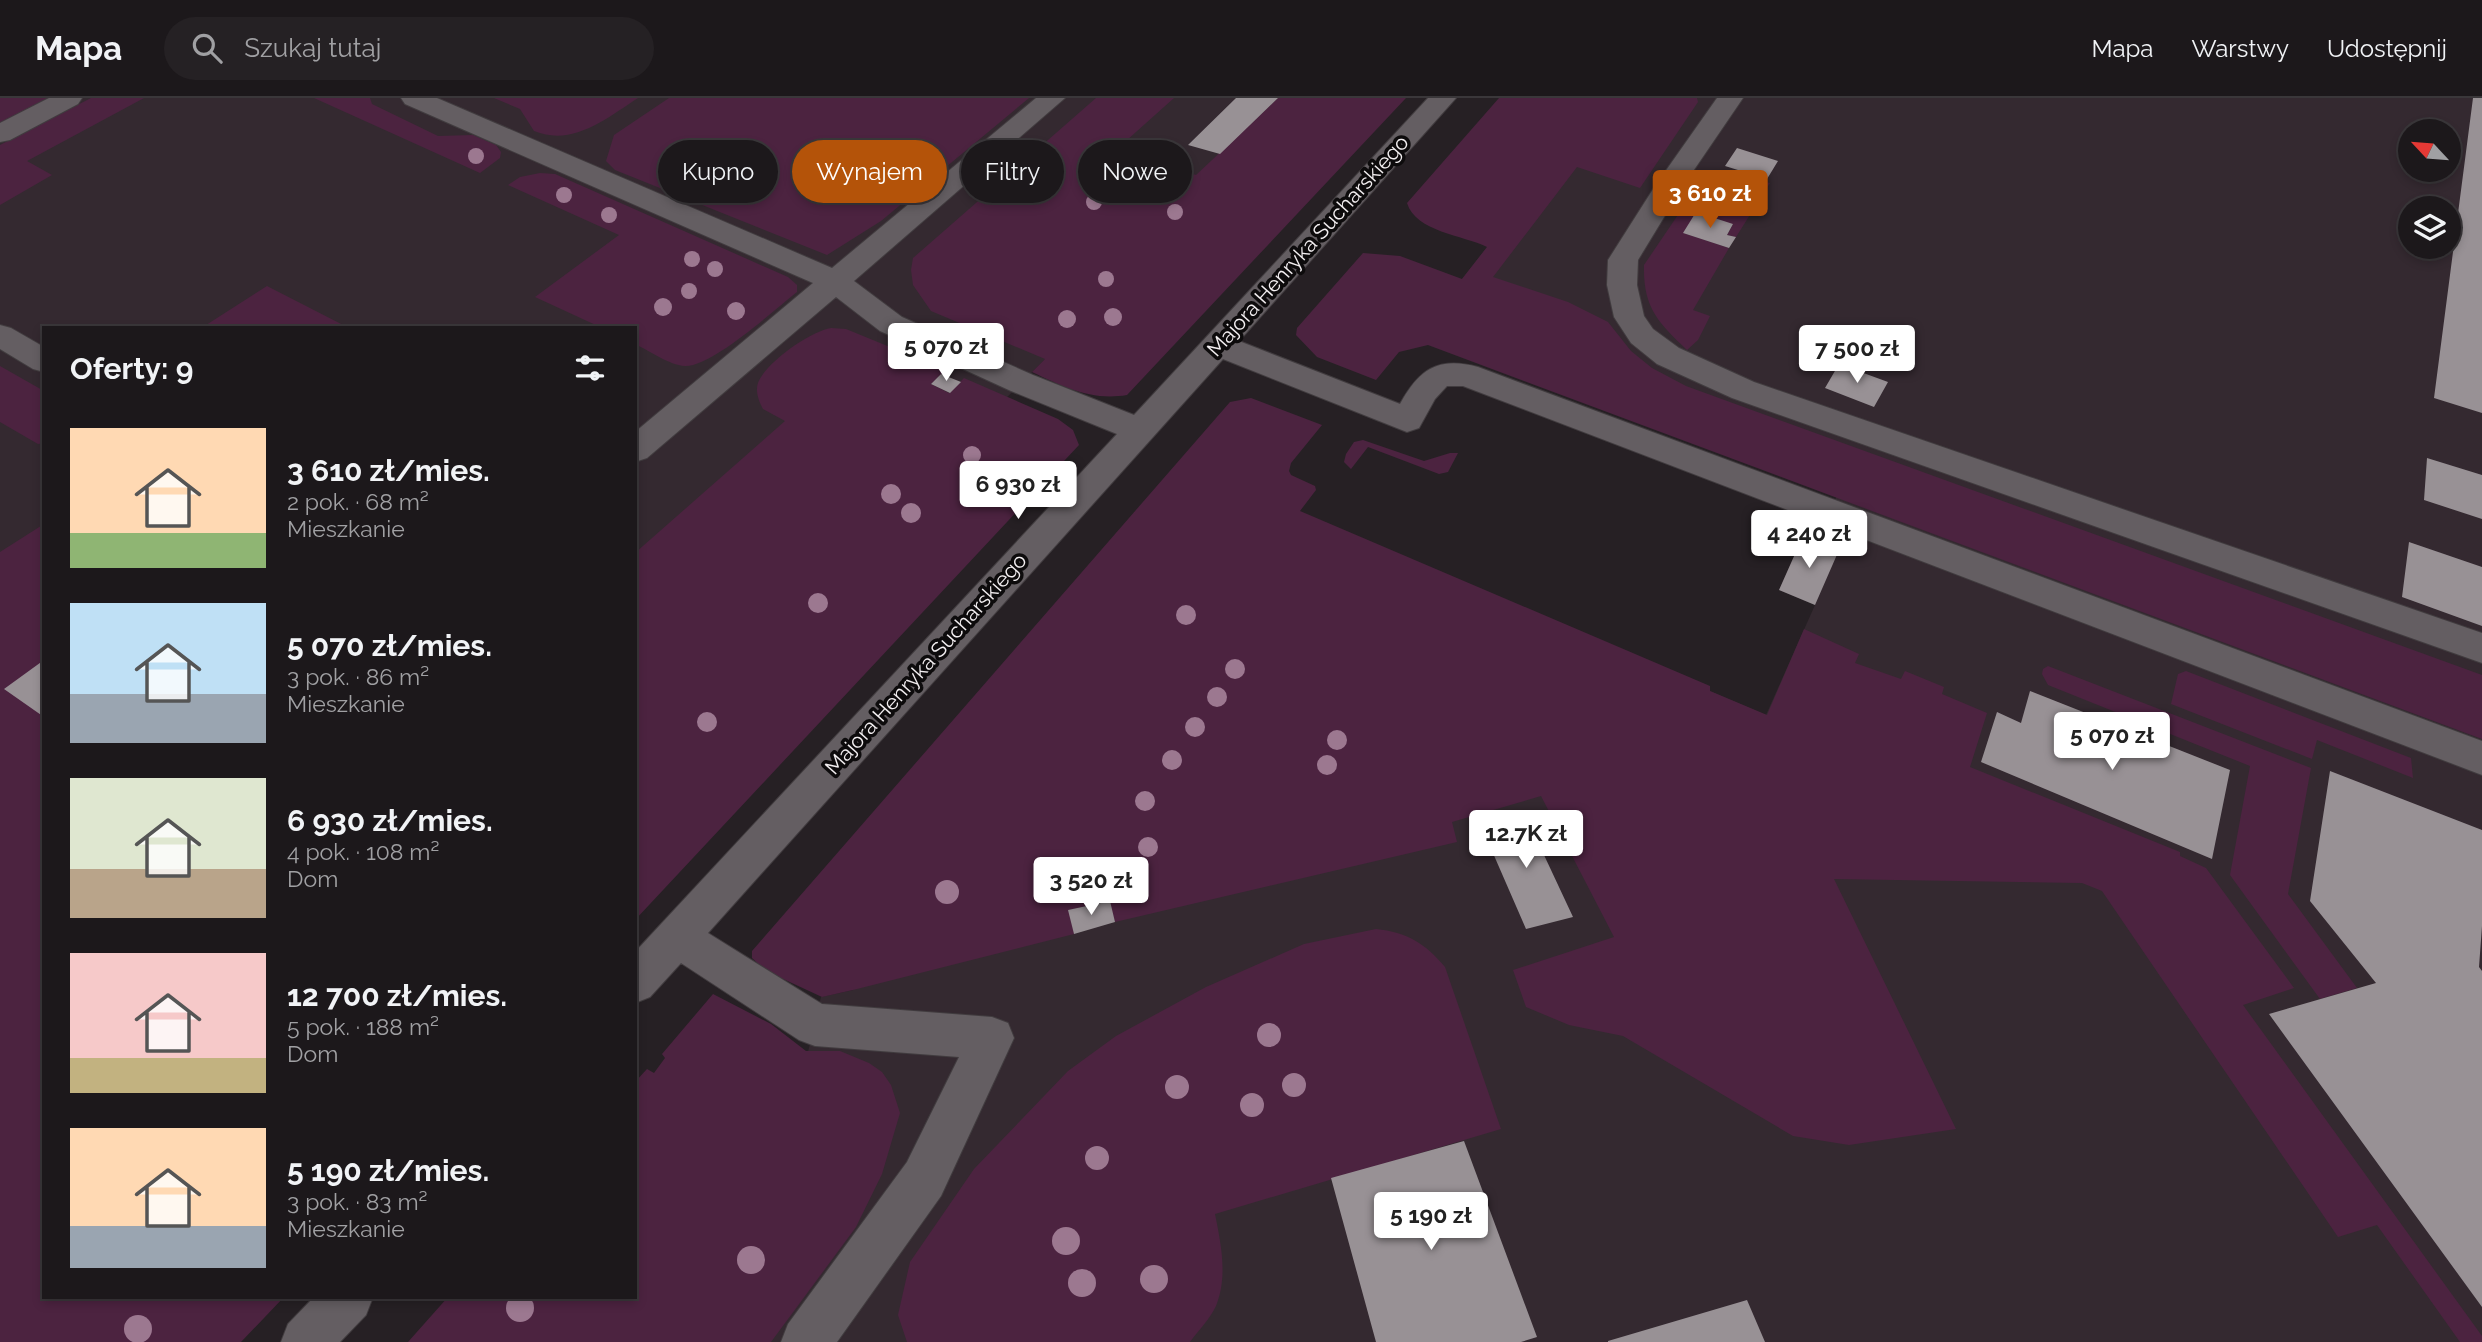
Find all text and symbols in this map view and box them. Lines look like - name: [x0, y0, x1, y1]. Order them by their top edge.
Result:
- search box: [164, 17, 654, 80]
- text: Mapa: [35, 29, 122, 68]
- icon: search: [188, 29, 226, 67]
- text: Szukaj tutaj: [244, 33, 381, 63]
- text: Mapa: [2092, 34, 2153, 63]
- text: Warstwy: [2191, 34, 2289, 63]
- text: Udostępnij: [2327, 34, 2447, 63]
- north arrow: [2398, 119, 2460, 182]
- map controls: [2398, 119, 2461, 259]
- street label: Majora Henryka Sucharskiego: [1202, 130, 1414, 361]
- chip: Kupno: [658, 140, 778, 203]
- chip: Wynajem: [792, 140, 947, 203]
- chip: Filtry: [961, 140, 1064, 203]
- chip: Nowe: [1078, 140, 1192, 203]
- pin: 3 610 zł: [1638, 170, 1782, 230]
- text: 3 610 zł: [1669, 179, 1751, 206]
- button: layers: [2398, 196, 2461, 259]
- pin: 5 070 zł: [874, 324, 1018, 383]
- pin: 7 500 zł: [1785, 326, 1929, 385]
- text: 5 070 zł: [904, 332, 988, 359]
- text: 7 500 zł: [1815, 334, 1899, 361]
- icon: filters: [571, 349, 609, 387]
- text: Oferty: 9: [70, 351, 193, 386]
- text: 3 610 zł/mies.: [287, 453, 490, 488]
- icon: home: [126, 456, 210, 540]
- pin: 6 930 zł: [946, 462, 1090, 521]
- text: 6 930 zł: [976, 470, 1060, 497]
- text: 2 pok. · 68 m²: [287, 488, 429, 515]
- pin: 4 240 zł: [1737, 510, 1881, 570]
- text: Mieszkanie: [287, 515, 405, 542]
- text: 4 240 zł: [1767, 519, 1851, 546]
- street label: Majora Henryka Sucharskiego: [820, 548, 1032, 779]
- text: 5 070 zł/mies.: [287, 628, 492, 663]
- icon: home: [126, 631, 210, 715]
- text: 3 pok. · 86 m²: [287, 663, 429, 690]
- text: Mieszkanie: [287, 690, 405, 717]
- pin: 5 070 zł: [2040, 712, 2184, 772]
- text: 5 070 zł: [2070, 721, 2154, 748]
- text: 6 930 zł/mies.: [287, 803, 493, 838]
- icon: home: [126, 806, 210, 890]
- pin: 12.7K zł: [1454, 810, 1598, 870]
- text: 12.7K zł: [1485, 819, 1567, 846]
- text: 4 pok. · 108 m²: [287, 838, 439, 865]
- pin: 3 520 zł: [1019, 858, 1163, 917]
- text: Dom: [287, 865, 338, 892]
- text: 3 520 zł: [1050, 866, 1132, 893]
- text: 12 700 zł/mies.: [287, 978, 507, 1013]
- icon: home: [126, 981, 210, 1065]
- text: 5 pok. · 188 m²: [287, 1013, 439, 1040]
- text: Dom: [287, 1040, 338, 1067]
- text: 5 190 zł/mies.: [287, 1153, 489, 1188]
- icon: home: [126, 1156, 210, 1240]
- text: 3 pok. · 83 m²: [287, 1188, 427, 1215]
- pin: 5 190 zł: [1359, 1192, 1503, 1252]
- text: 5 190 zł: [1390, 1201, 1472, 1228]
- text: Mieszkanie: [287, 1215, 405, 1242]

